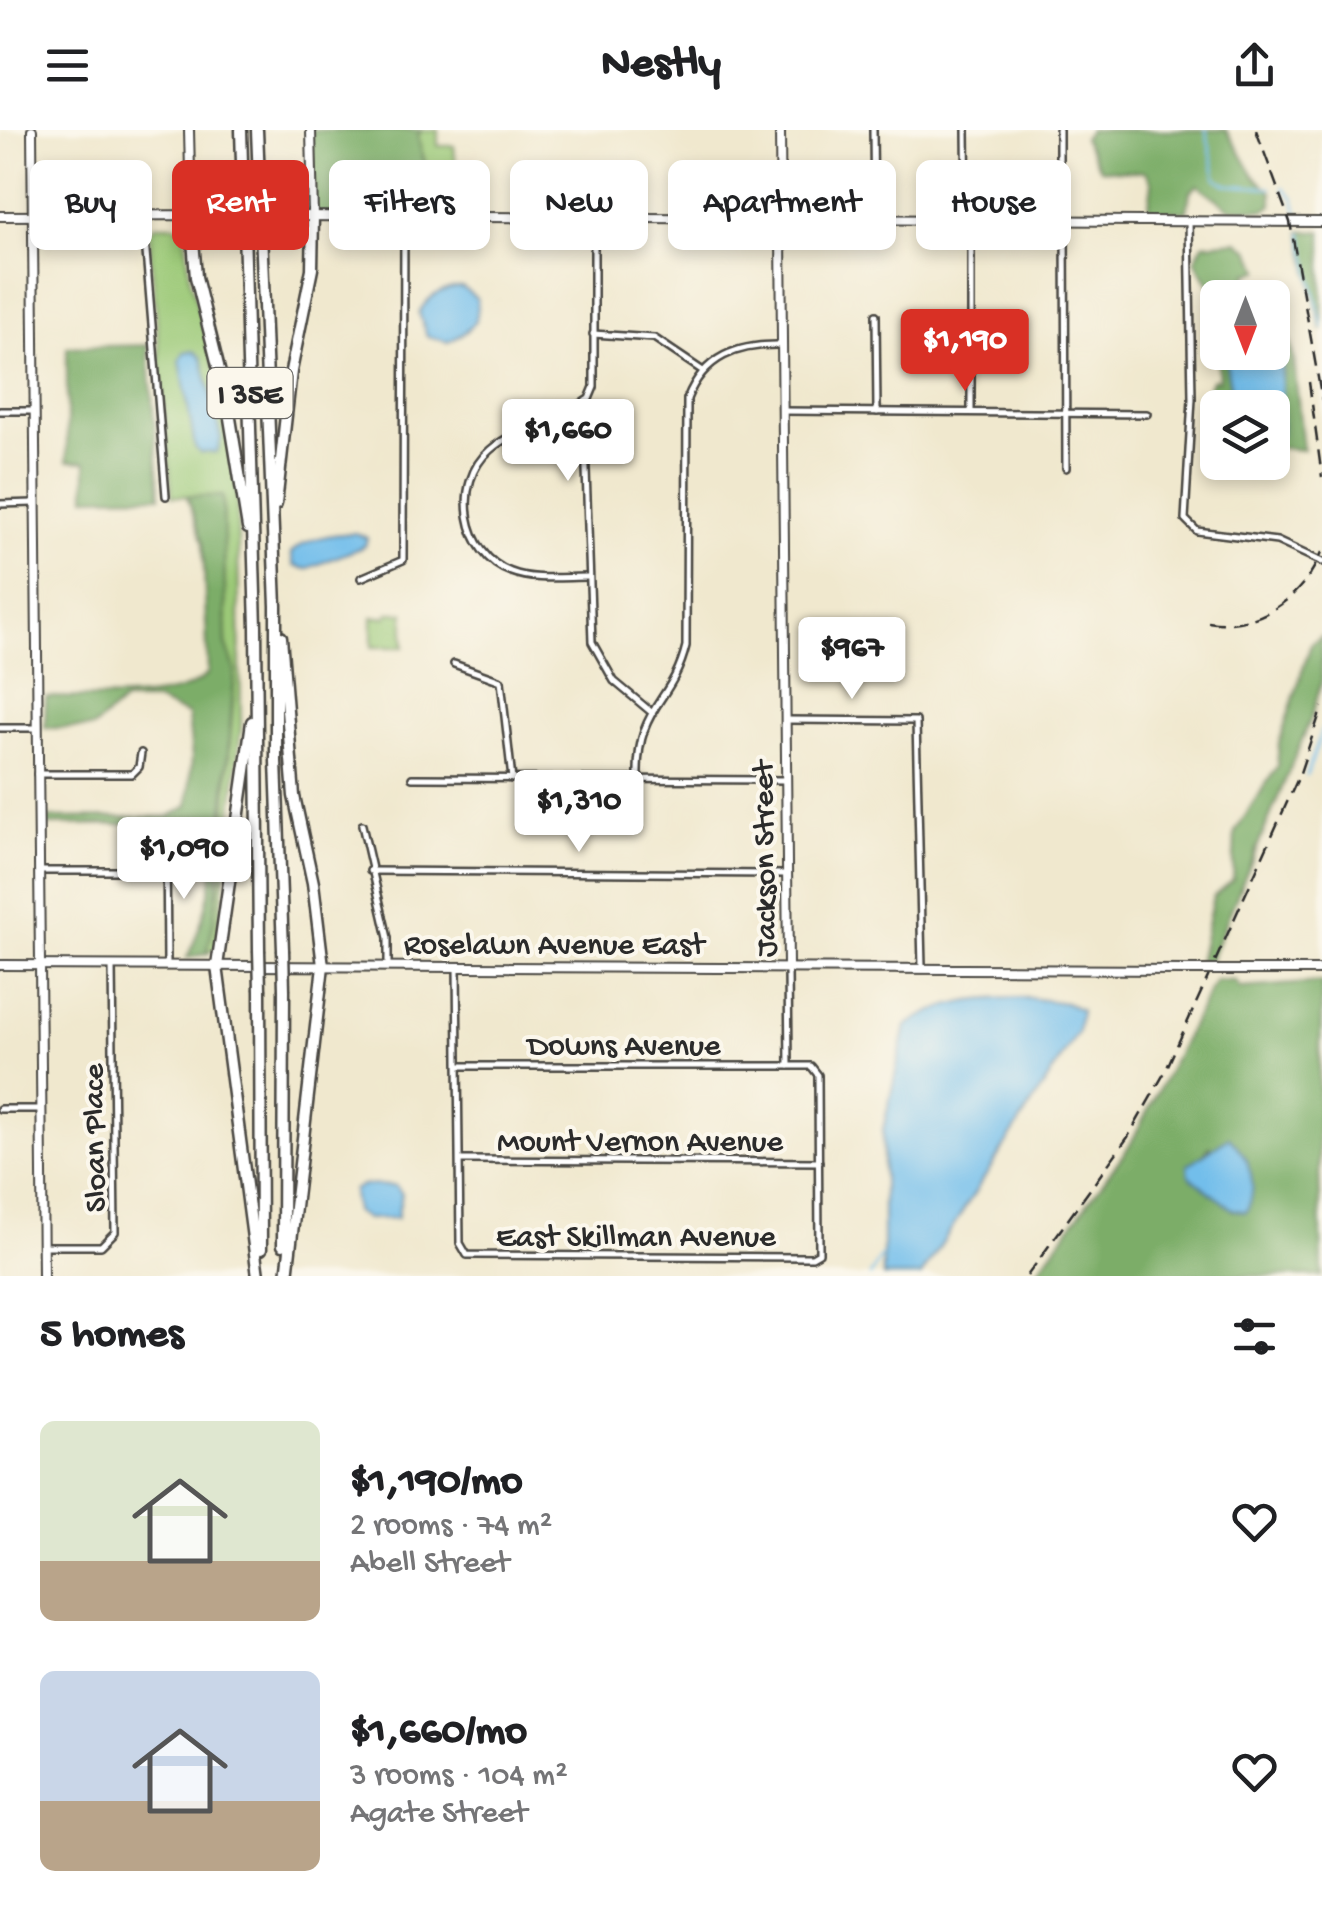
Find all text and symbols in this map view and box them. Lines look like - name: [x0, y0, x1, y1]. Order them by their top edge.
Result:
- icon: menu: [40, 38, 95, 93]
- icon: share: [1227, 38, 1282, 93]
- text: Nestly: [601, 39, 721, 92]
- chip: Buy: [30, 160, 152, 250]
- chip: Rent: [172, 160, 309, 250]
- chip: Filters: [329, 160, 490, 250]
- chip: New: [510, 160, 648, 250]
- chip: Apartment: [668, 160, 896, 250]
- chip: House: [916, 160, 1071, 250]
- north arrow: [1200, 280, 1290, 370]
- map controls: [1200, 280, 1290, 480]
- pin: $1,190: [884, 309, 1046, 394]
- text: $1,190: [923, 322, 1007, 360]
- road number: I 35E: [208, 368, 292, 418]
- button: layers: [1200, 390, 1290, 480]
- pin: $1,660: [487, 399, 649, 484]
- text: $1,660: [524, 412, 612, 450]
- pin: $967: [793, 617, 911, 702]
- text: $967: [820, 630, 884, 668]
- street label: Jackson Street: [746, 757, 788, 957]
- pin: $1,310: [498, 770, 660, 855]
- text: $1,310: [536, 783, 622, 821]
- pin: $1,090: [103, 817, 265, 902]
- text: $1,090: [139, 830, 229, 868]
- street label: Roselawn Avenue East: [404, 928, 707, 966]
- street label: Downs Avenue: [525, 1029, 721, 1067]
- street label: Sloan Place: [77, 1063, 117, 1213]
- street label: Mount Vernon Avenue: [497, 1125, 784, 1163]
- street label: East Skillman Avenue: [496, 1220, 776, 1258]
- icon: filters: [1227, 1309, 1282, 1364]
- text: 5 homes: [40, 1312, 183, 1361]
- text: $1,190/mo: [350, 1459, 523, 1508]
- icon: home: [120, 1461, 240, 1581]
- icon: heart: [1227, 1494, 1282, 1549]
- text: 2 rooms · 74 m²: [350, 1508, 552, 1546]
- text: Abell Street: [350, 1546, 509, 1584]
- text: $1,660/mo: [350, 1709, 527, 1758]
- icon: home: [120, 1711, 240, 1831]
- icon: heart: [1227, 1744, 1282, 1799]
- text: 3 rooms · 104 m²: [350, 1758, 568, 1796]
- text: Agate Street: [350, 1796, 527, 1834]

